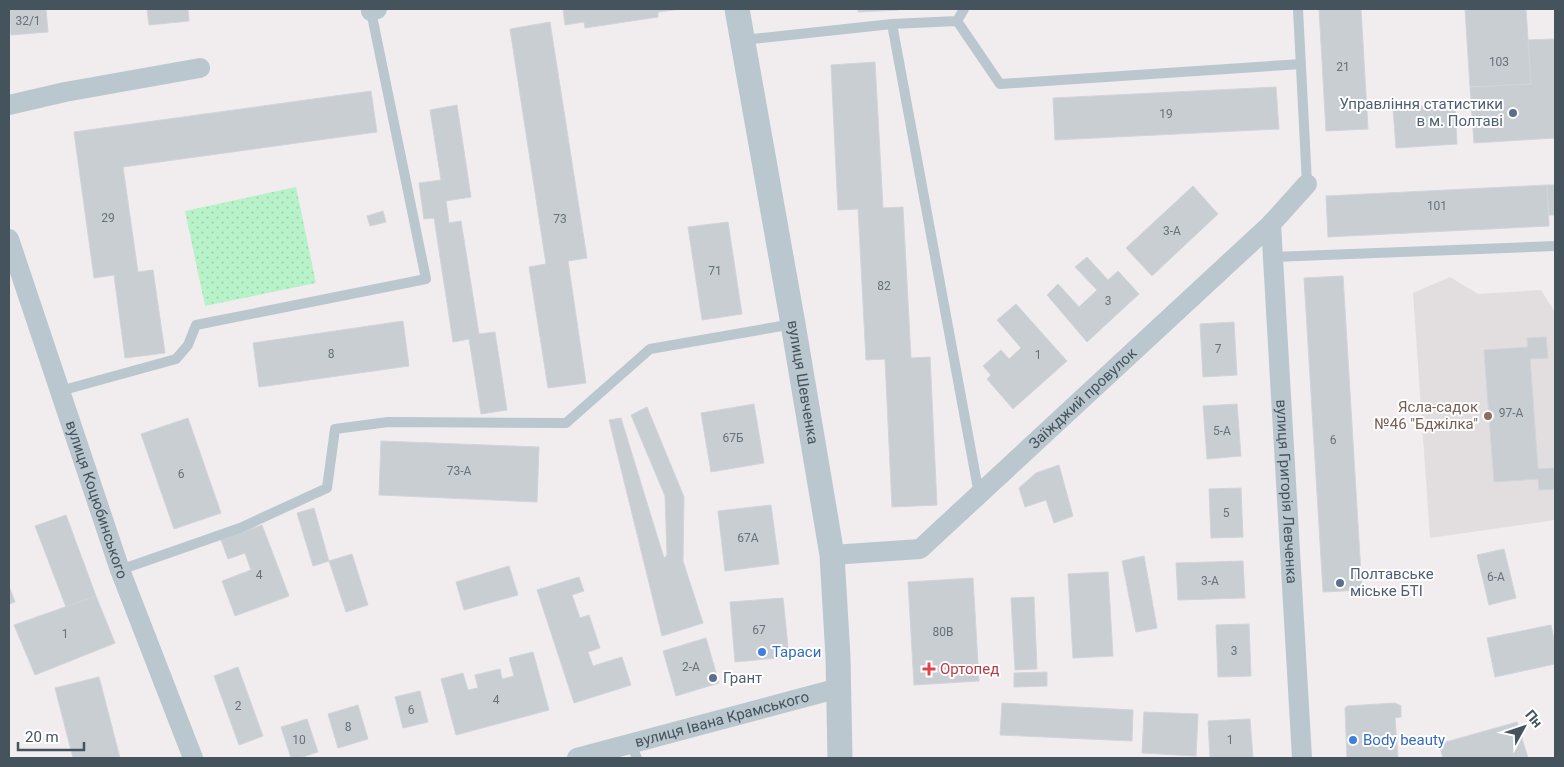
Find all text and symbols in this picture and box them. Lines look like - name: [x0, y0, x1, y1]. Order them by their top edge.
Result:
- house number: 32/1: [15, 14, 41, 28]
- house number: 103: [1489, 55, 1509, 69]
- house number: 21: [1336, 60, 1350, 74]
- place label: Управління статистики в м. Полтаві: [1340, 95, 1503, 130]
- house number: 19: [1159, 107, 1173, 121]
- marker: Управління статистики в м. Полтаві: [1507, 107, 1519, 119]
- house number: 101: [1427, 199, 1447, 213]
- house number: 29: [101, 211, 115, 225]
- house number: 73: [553, 212, 567, 226]
- house number: 3-А: [1163, 224, 1181, 238]
- house number: 71: [708, 264, 722, 278]
- house number: 82: [877, 279, 891, 293]
- house number: 3: [1105, 294, 1111, 308]
- street label: вулиця Шевченка: [784, 319, 822, 446]
- house number: 7: [1215, 342, 1222, 356]
- street label: Заїжджий провулок: [1025, 344, 1140, 453]
- house number: 8: [328, 347, 335, 361]
- house number: 1: [1035, 348, 1041, 362]
- place label: Ясла-садок №46 "Бджілка": [1374, 398, 1478, 433]
- street label: вулиця Григорія Левченка: [1272, 399, 1301, 584]
- house number: 97-А: [1499, 406, 1523, 420]
- marker: Ясла-садок №46 "Бджілка": [1482, 410, 1494, 422]
- street label: вулиця Коцюбинського: [62, 418, 132, 581]
- house number: 5-А: [1213, 424, 1231, 438]
- house number: 67Б: [722, 431, 744, 445]
- house number: 6: [1330, 433, 1337, 447]
- house number: 73-А: [447, 464, 471, 478]
- house number: 6: [178, 467, 185, 481]
- house number: 5: [1223, 506, 1230, 520]
- house number: 67А: [737, 531, 759, 545]
- place label: Полтавське міське БТІ: [1350, 565, 1434, 600]
- house number: 4: [256, 568, 263, 582]
- house number: 6-А: [1487, 570, 1505, 584]
- house number: 3-А: [1201, 574, 1219, 588]
- marker: Полтавське міське БТІ: [1334, 577, 1346, 589]
- house number: 67: [752, 623, 766, 637]
- house number: 80В: [933, 625, 953, 639]
- house number: 1: [62, 627, 68, 641]
- place label: Тараси: [772, 643, 821, 661]
- house number: 3: [1231, 644, 1237, 658]
- marker: Тараси: [756, 646, 768, 658]
- house number: 2-А: [682, 660, 700, 674]
- place label: Ортопед: [940, 660, 999, 678]
- marker: Ортопед: [922, 662, 936, 676]
- place label: Грант: [723, 669, 762, 687]
- marker: Грант: [707, 672, 719, 684]
- street label: вулиця Івана Крамського: [633, 687, 811, 751]
- house number: 4: [493, 693, 500, 707]
- house number: 2: [235, 699, 242, 713]
- north arrow: [1499, 702, 1549, 752]
- house number: 6: [408, 703, 415, 717]
- text: Пн: [1522, 707, 1546, 731]
- scale bar: [18, 720, 84, 752]
- house number: 8: [345, 720, 352, 734]
- text: 20 m: [25, 728, 59, 746]
- place label: Body beauty: [1363, 731, 1445, 749]
- house number: 10: [292, 733, 306, 747]
- house number: 1: [1227, 733, 1233, 747]
- marker: Body beauty: [1347, 734, 1359, 746]

